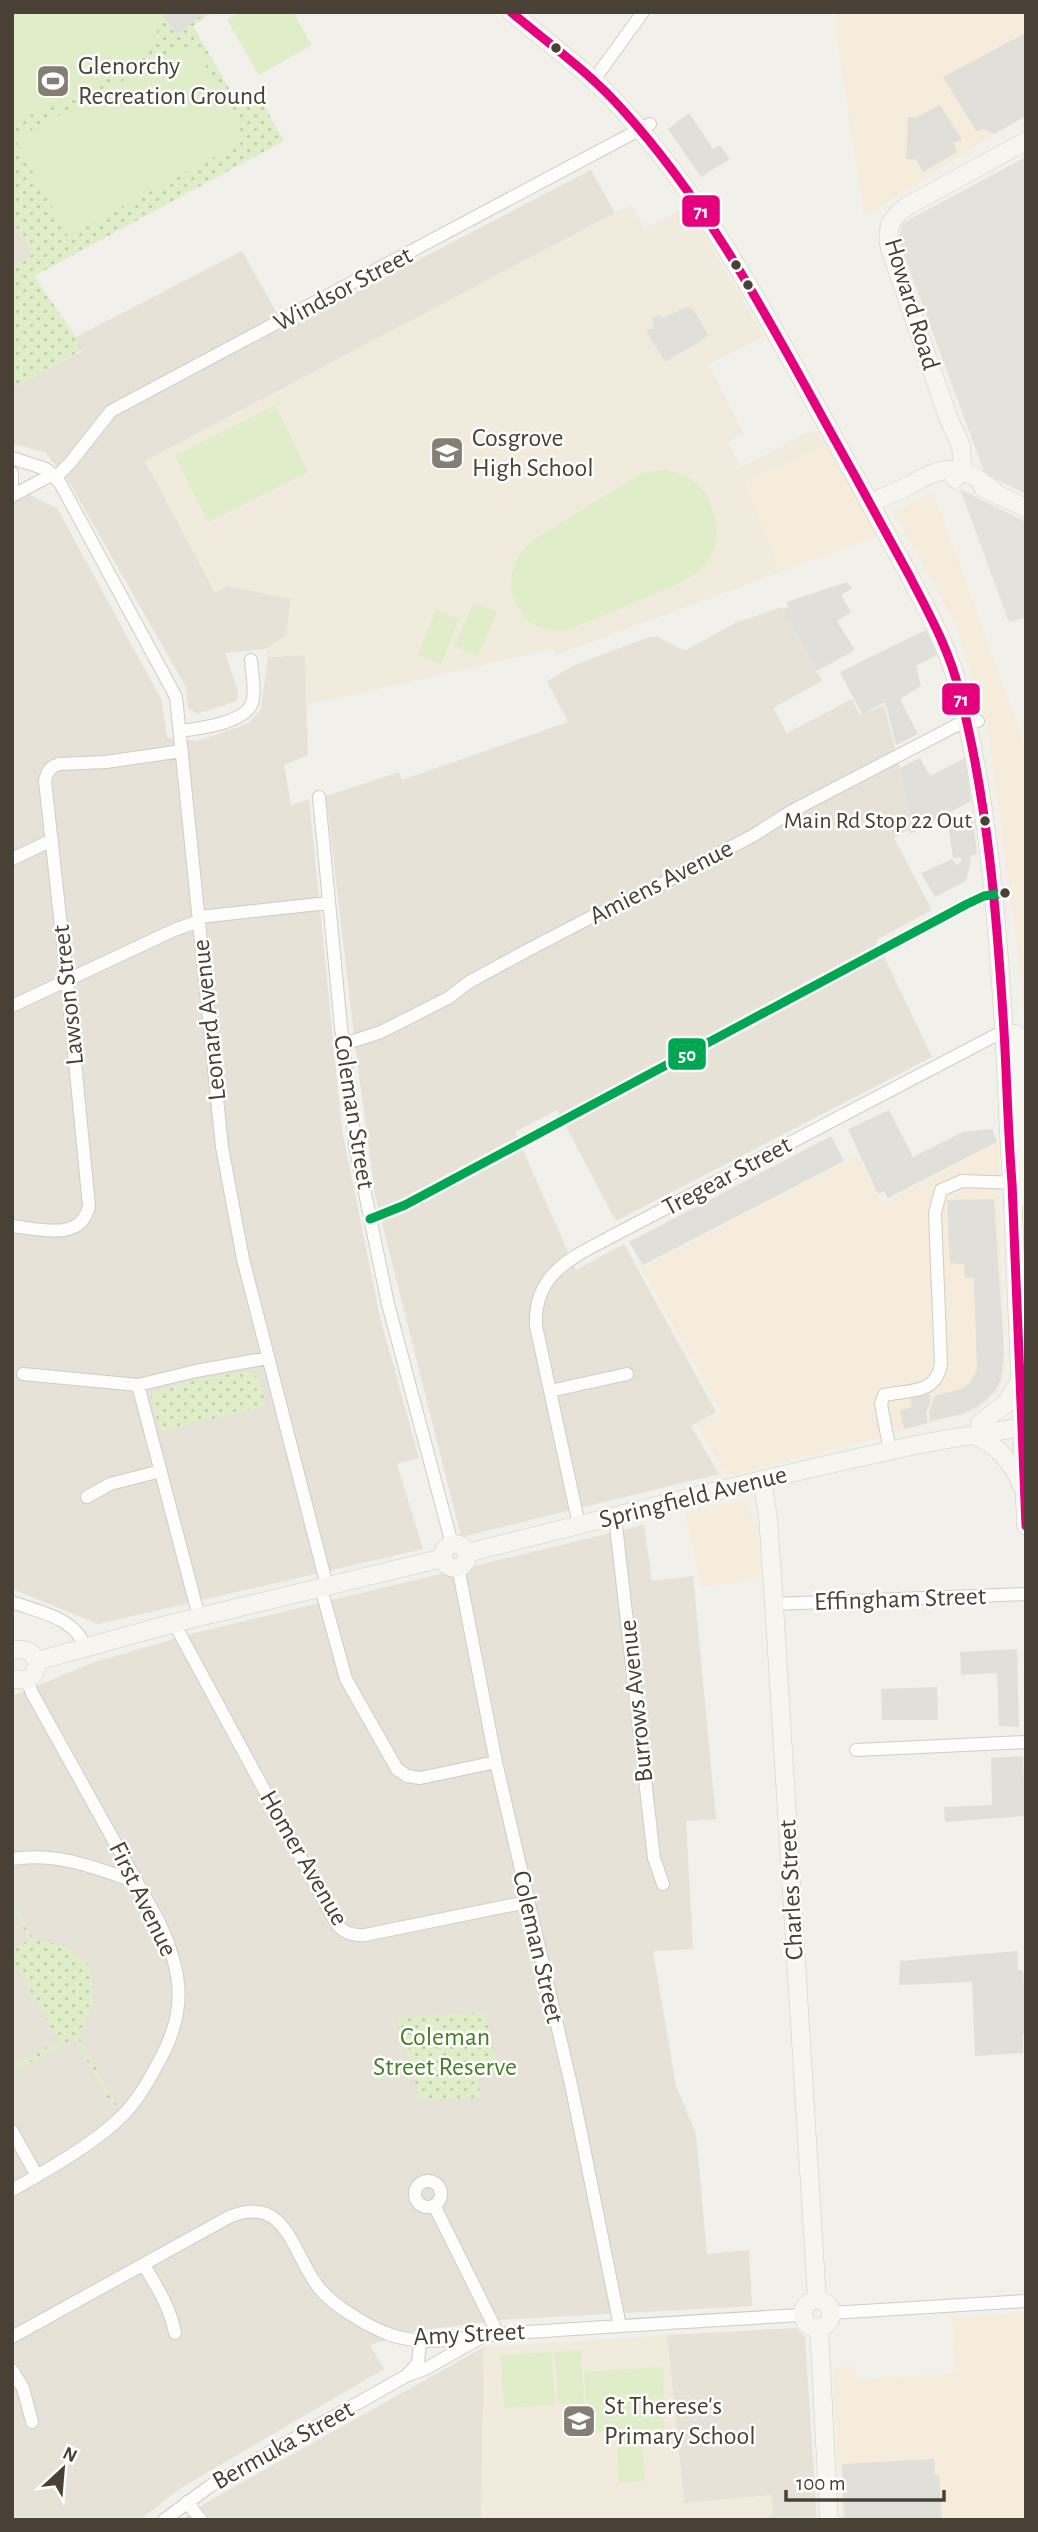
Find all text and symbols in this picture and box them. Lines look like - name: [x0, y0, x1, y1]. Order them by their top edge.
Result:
- unlabelled marker: [549, 41, 563, 55]
- place label: Glenorchy Recreation Ground: [78, 53, 267, 109]
- sports icon: Glenorchy Recreation Ground: [34, 62, 72, 100]
- line badge: 71: [681, 194, 721, 228]
- text: 71: [693, 203, 709, 222]
- street label: Howard Road: [880, 235, 944, 373]
- street label: Windsor Street: [270, 242, 416, 336]
- unlabelled marker: [729, 258, 743, 272]
- unlabelled marker: [741, 278, 755, 292]
- place label: Cosgrove High School: [472, 425, 594, 481]
- school or university icon: Cosgrove High School: [428, 434, 466, 472]
- line badge: 71: [941, 682, 981, 716]
- text: 71: [953, 691, 969, 710]
- place label: Main Rd Stop 22 Out: [784, 809, 972, 833]
- marker: Main Rd Stop 22 Out: [978, 814, 992, 828]
- street label: Amiens Avenue: [585, 835, 737, 929]
- unlabelled marker: [998, 886, 1012, 900]
- street label: Lawson Street: [48, 923, 88, 1067]
- street label: Leonard Avenue: [188, 938, 230, 1102]
- street label: Coleman Street: [329, 1033, 379, 1191]
- line badge: 50: [667, 1037, 707, 1071]
- text: 50: [678, 1046, 696, 1065]
- street label: Tregear Street: [658, 1131, 796, 1221]
- street label: Springfield Avenue: [597, 1461, 789, 1533]
- street label: Effingham Street: [814, 1583, 986, 1615]
- street label: Burrows Avenue: [615, 1618, 657, 1784]
- street label: Homer Avenue: [255, 1786, 353, 1930]
- street label: Charles Street: [774, 1819, 808, 1961]
- street label: First Avenue: [104, 1838, 182, 1960]
- street label: Coleman Street: [508, 1868, 568, 2026]
- park label: Coleman Street Reserve: [373, 2024, 517, 2080]
- street label: Amy Street: [413, 2318, 525, 2350]
- place label: St Therese's Primary School: [604, 2393, 756, 2449]
- street label: Bermuka Street: [208, 2396, 358, 2494]
- school or university icon: St Therese's Primary School: [560, 2402, 598, 2440]
- north arrow: [28, 2434, 98, 2504]
- text: N: [60, 2444, 80, 2467]
- scale bar: [786, 2458, 944, 2502]
- text: 100 m: [796, 2473, 846, 2494]

